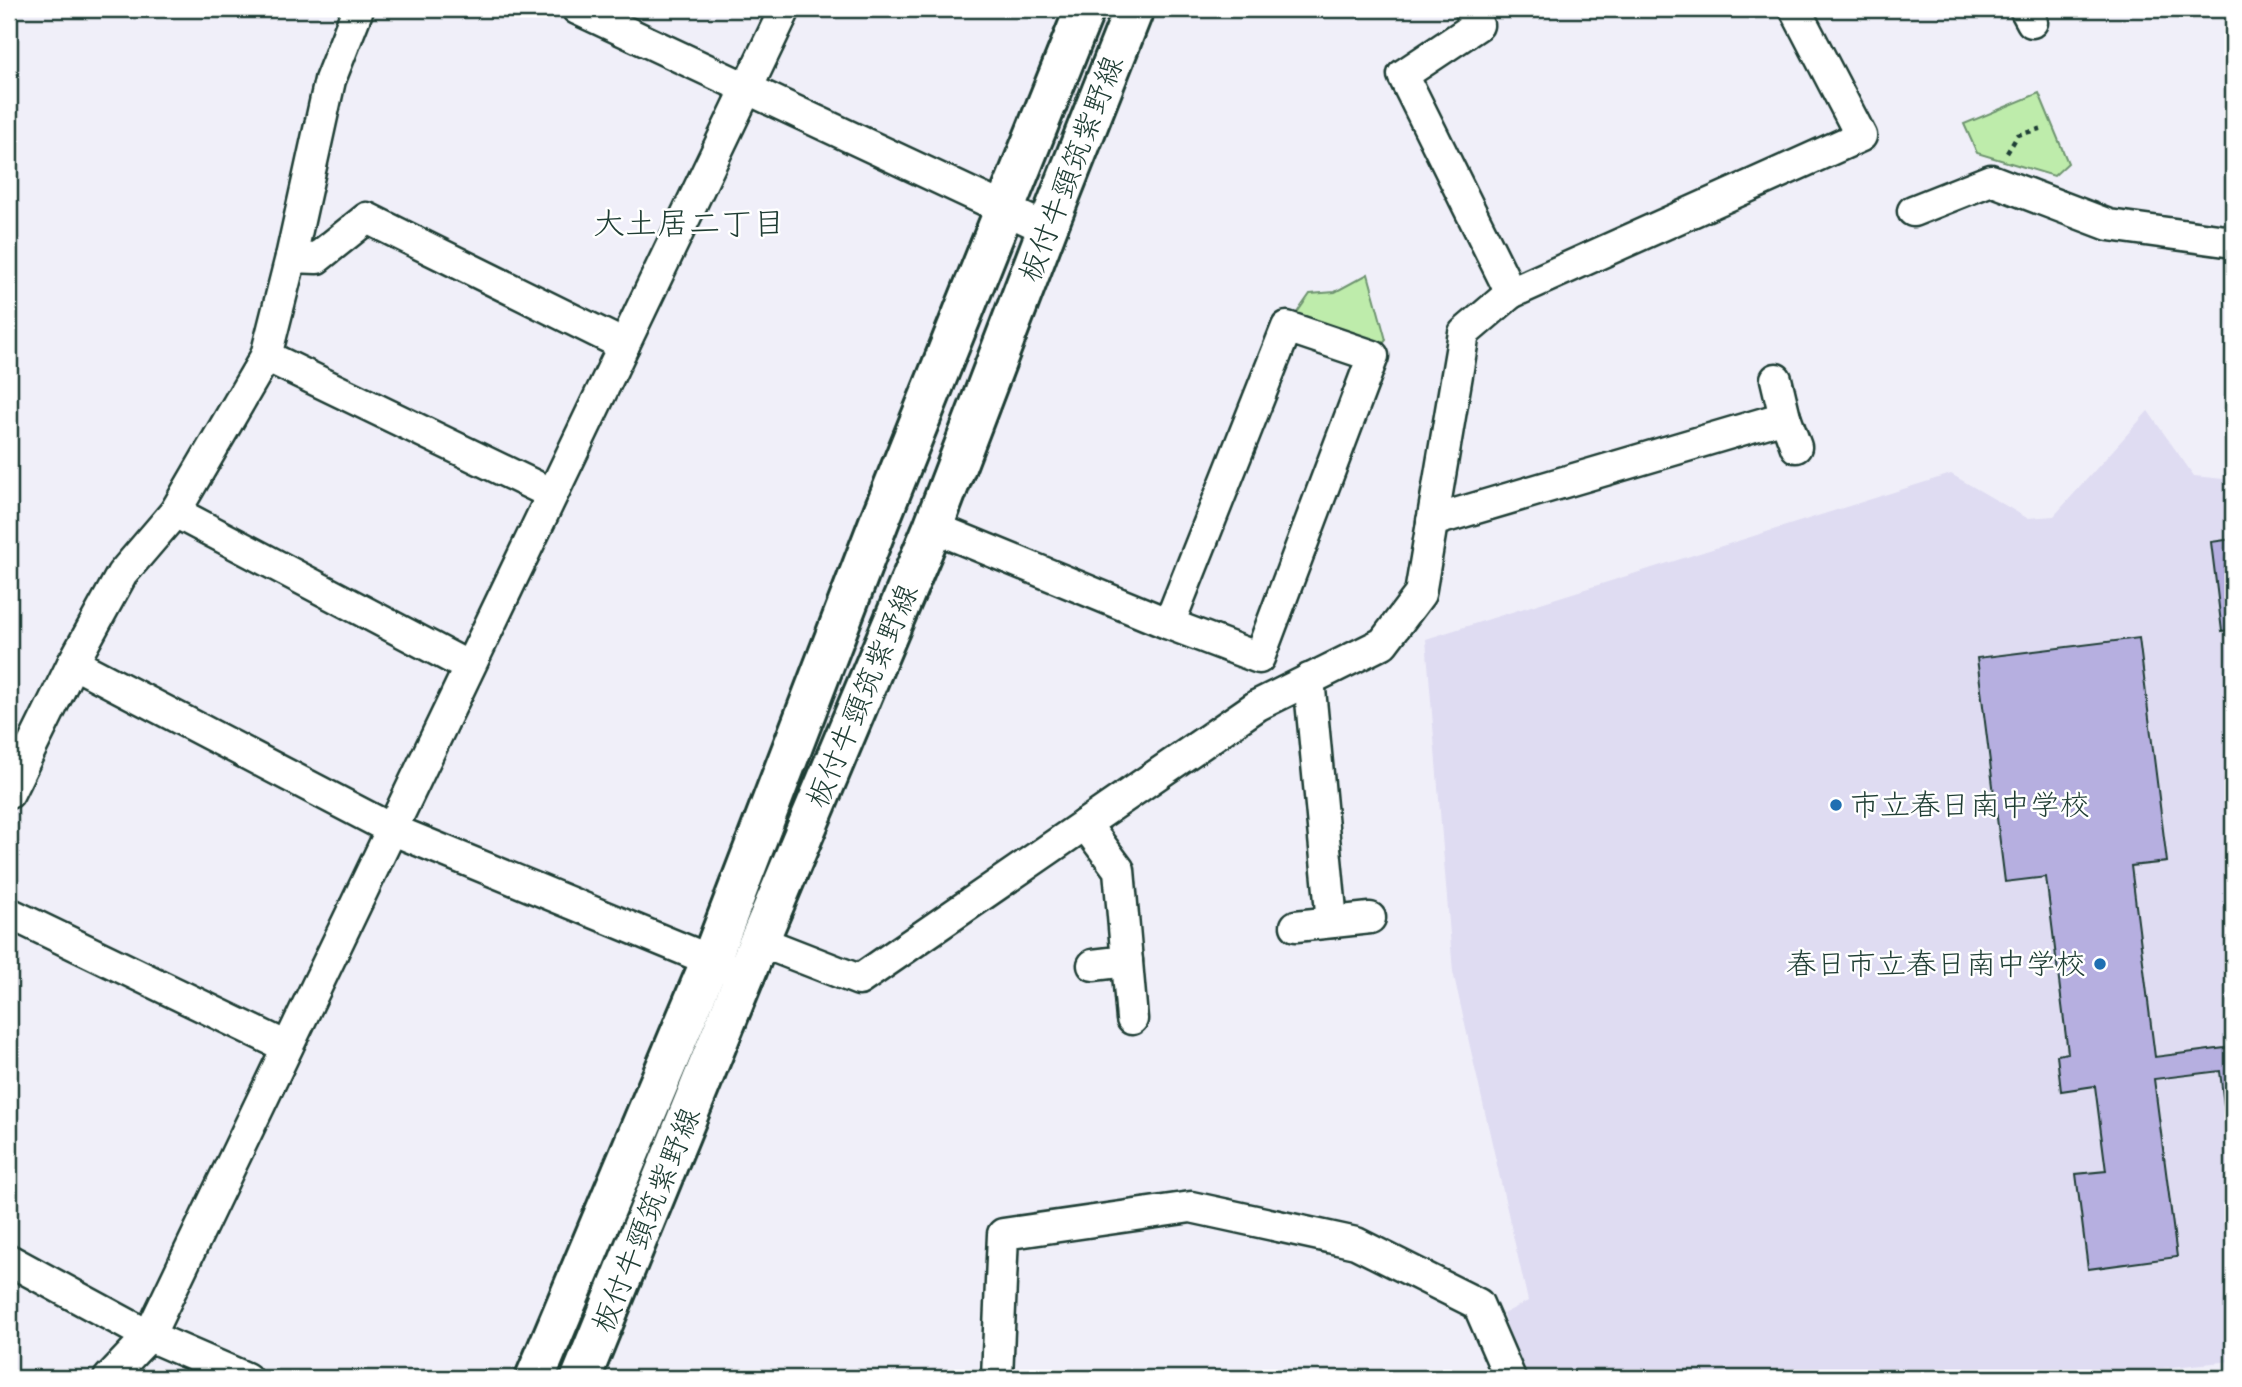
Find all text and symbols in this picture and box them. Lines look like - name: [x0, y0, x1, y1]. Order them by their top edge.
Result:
- street label: 板付牛頸筑紫野線: [1010, 50, 1132, 288]
- district label: 大土居二丁目: [593, 203, 785, 244]
- street label: 板付牛頸筑紫野線: [798, 578, 926, 814]
- place label: 市立春日南中学校: [1850, 786, 2090, 824]
- marker: 市立春日南中学校: [1828, 797, 1844, 813]
- place label: 春日市立春日南中学校: [1786, 945, 2086, 983]
- marker: 春日市立春日南中学校: [2092, 956, 2108, 972]
- street label: 板付牛頸筑紫野線: [583, 1102, 709, 1338]

